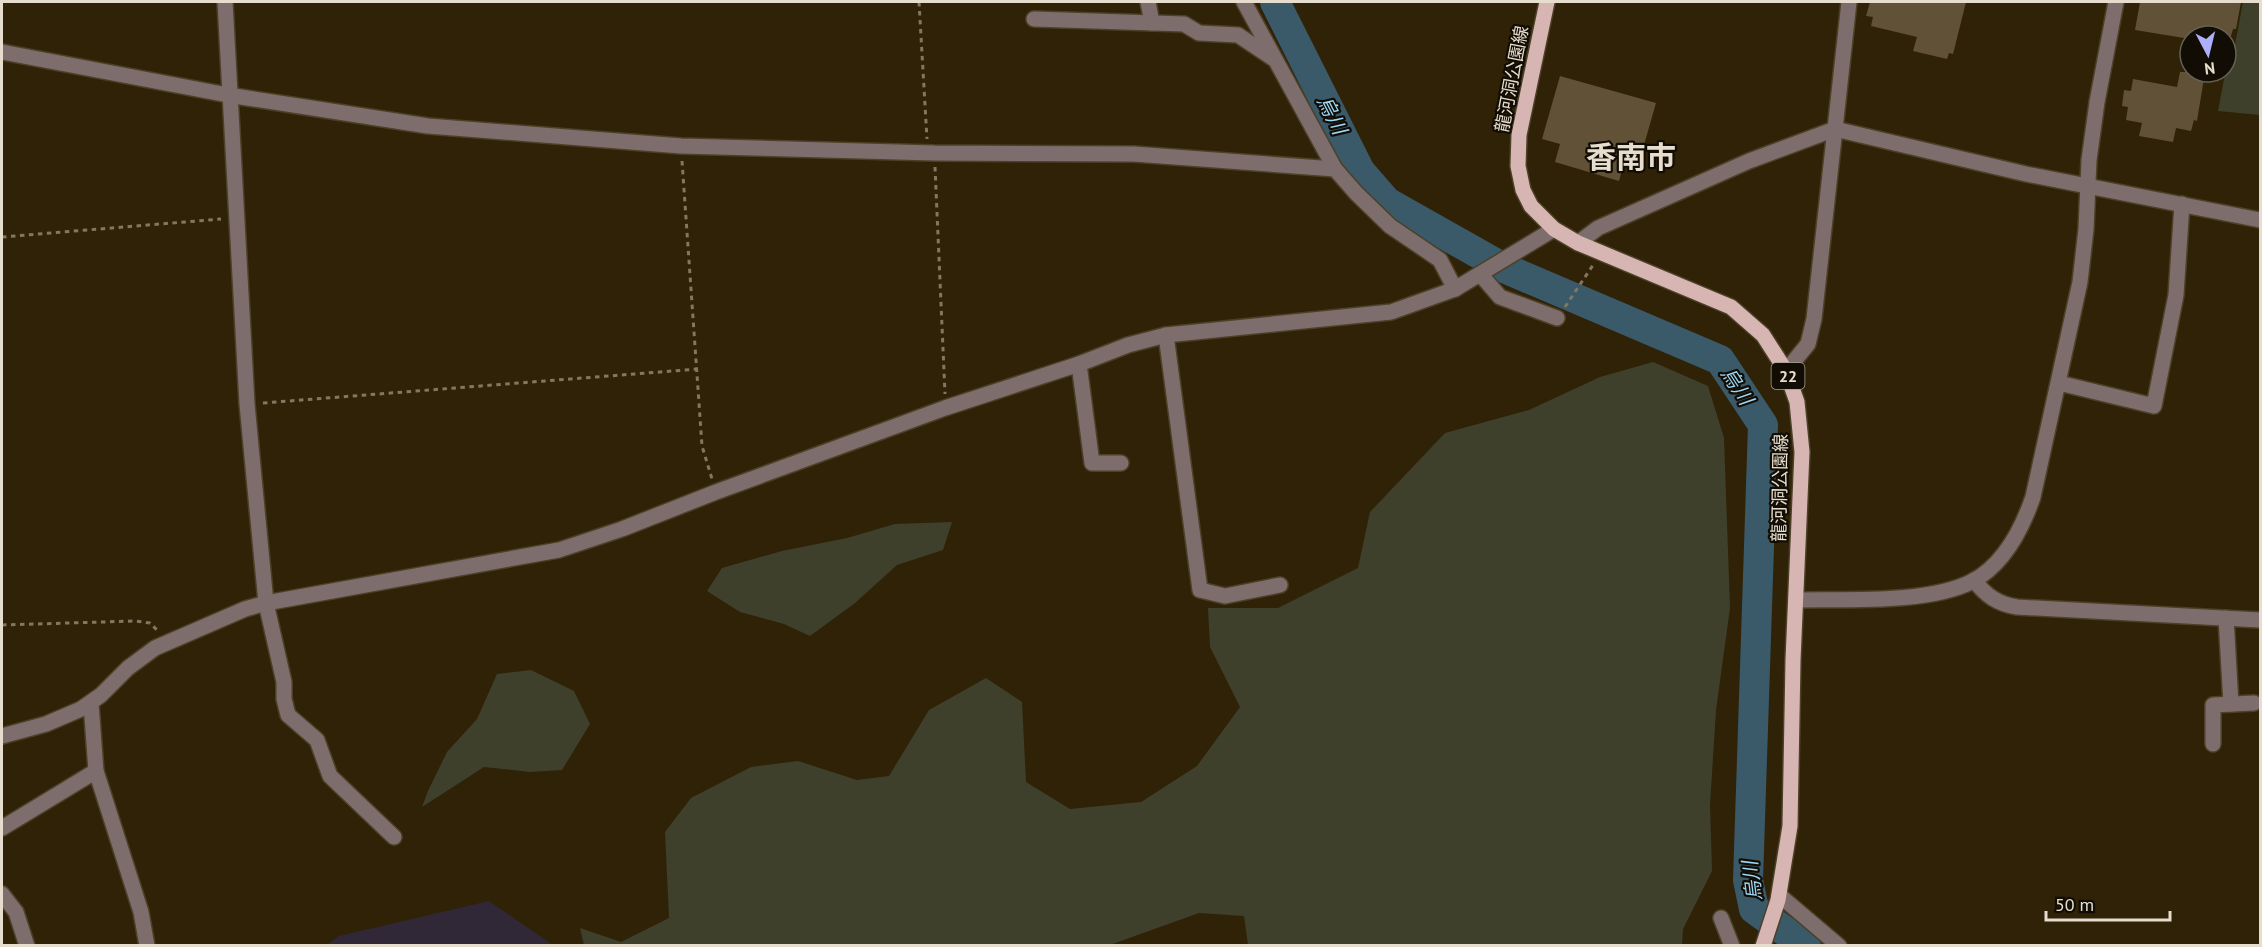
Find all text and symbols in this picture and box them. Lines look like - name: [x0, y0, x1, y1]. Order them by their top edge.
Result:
- street label: 龍河洞公園線: [1490, 24, 1533, 134]
- north arrow: [2178, 24, 2238, 84]
- text: N: [2203, 58, 2216, 79]
- water label: 烏川: [1311, 91, 1354, 141]
- district label: 香南市: [1586, 137, 1676, 176]
- water label: 烏川: [1715, 362, 1760, 412]
- road number: 22: [1772, 363, 1804, 389]
- street label: 龍河洞公園線: [1767, 434, 1792, 542]
- water label: 烏川: [1736, 858, 1767, 902]
- scale bar: [2046, 884, 2170, 922]
- text: 50 m: [2055, 893, 2094, 916]

